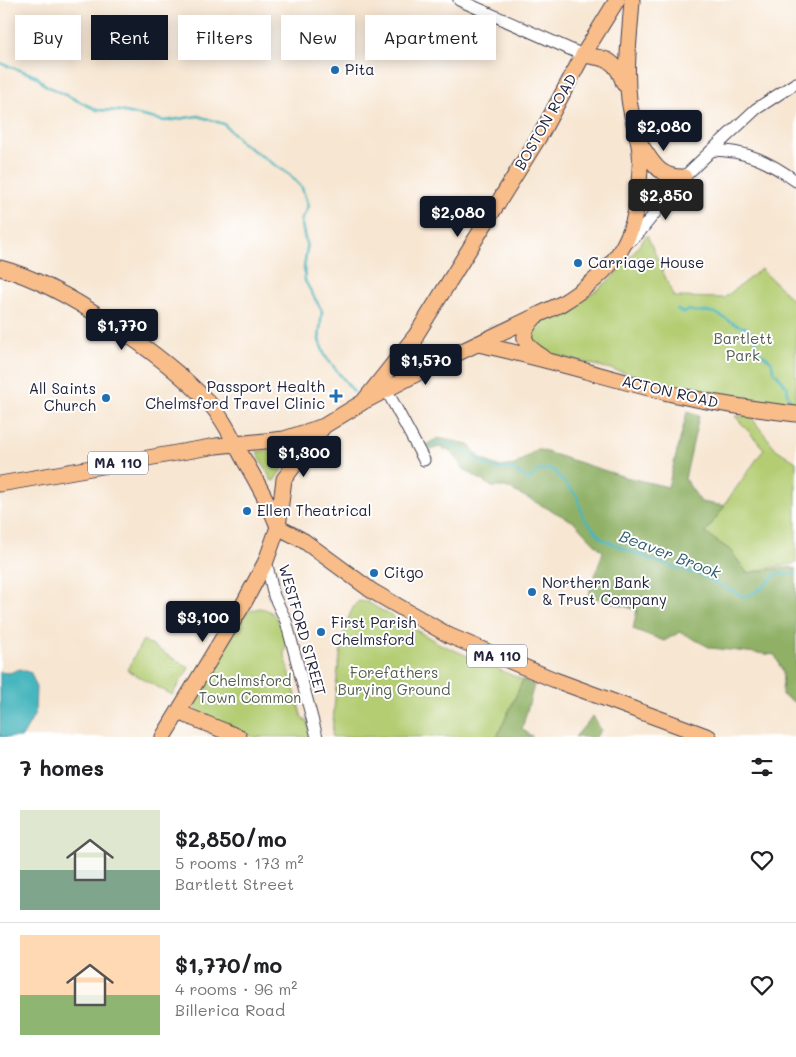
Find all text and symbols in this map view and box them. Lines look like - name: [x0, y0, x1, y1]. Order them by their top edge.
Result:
- chip: Buy: [15, 15, 81, 60]
- chip: Rent: [91, 15, 168, 60]
- chip: Filters: [178, 15, 271, 60]
- chip: New: [281, 15, 355, 60]
- chip: Apartment: [365, 15, 496, 60]
- place label: Pita: [345, 59, 375, 79]
- marker: Pita: [329, 64, 341, 76]
- street label: BOSTON ROAD: [509, 70, 581, 173]
- pin: $2,080: [623, 110, 705, 152]
- text: $2,080: [637, 115, 691, 136]
- pin: $2,850: [625, 178, 707, 221]
- text: $2,850: [639, 184, 693, 205]
- pin: $2,080: [417, 196, 499, 238]
- text: $2,080: [431, 201, 485, 222]
- place label: Carriage House: [588, 252, 704, 272]
- marker: Carriage House: [572, 257, 584, 269]
- pin: $1,770: [81, 308, 163, 351]
- text: $1,770: [97, 314, 147, 335]
- park label: Bartlett Park: [713, 328, 773, 365]
- pin: $1,570: [385, 344, 467, 386]
- text: $1,570: [401, 349, 451, 370]
- street label: ACTON ROAD: [620, 370, 720, 412]
- place label: Passport Health Chelmsford Travel Clinic: [145, 376, 325, 413]
- place label: All Saints Church: [29, 378, 96, 415]
- marker: Passport Health Chelmsford Travel Clinic: [329, 389, 343, 403]
- marker: All Saints Church: [100, 392, 112, 404]
- pin: $1,300: [263, 436, 345, 478]
- text: $1,300: [278, 441, 330, 462]
- road number: MA 110: [88, 452, 148, 474]
- place label: Ellen Theatrical: [257, 500, 372, 520]
- marker: Ellen Theatrical: [241, 505, 253, 517]
- water label: Beaver Brook: [617, 525, 724, 583]
- street label: WESTFORD STREET: [275, 562, 331, 698]
- place label: Citgo: [384, 562, 424, 582]
- marker: Citgo: [368, 567, 380, 579]
- place label: Northern Bank & Trust Company: [542, 572, 667, 609]
- marker: Northern Bank & Trust Company: [526, 586, 538, 598]
- pin: $3,100: [162, 600, 244, 643]
- text: $3,100: [177, 606, 229, 627]
- place label: First Parish Chelmsford: [331, 612, 417, 649]
- marker: First Parish Chelmsford: [315, 626, 327, 638]
- road number: MA 110: [467, 644, 527, 668]
- park label: Forefathers Burying Ground: [338, 662, 450, 699]
- park label: Chelmsford Town Common: [199, 670, 301, 707]
- icon: filters: [748, 753, 776, 781]
- text: 7 homes: [20, 754, 104, 781]
- text: $2,850/mo: [175, 825, 287, 852]
- icon: home: [60, 830, 120, 890]
- icon: heart: [748, 846, 776, 874]
- text: 5 rooms · 173 m²: [175, 852, 304, 873]
- text: Bartlett Street: [175, 873, 294, 894]
- text: $1,770/mo: [175, 951, 282, 978]
- icon: home: [60, 955, 120, 1015]
- icon: heart: [748, 971, 776, 999]
- text: 4 rooms · 96 m²: [175, 978, 297, 999]
- text: Billerica Road: [175, 999, 285, 1020]

